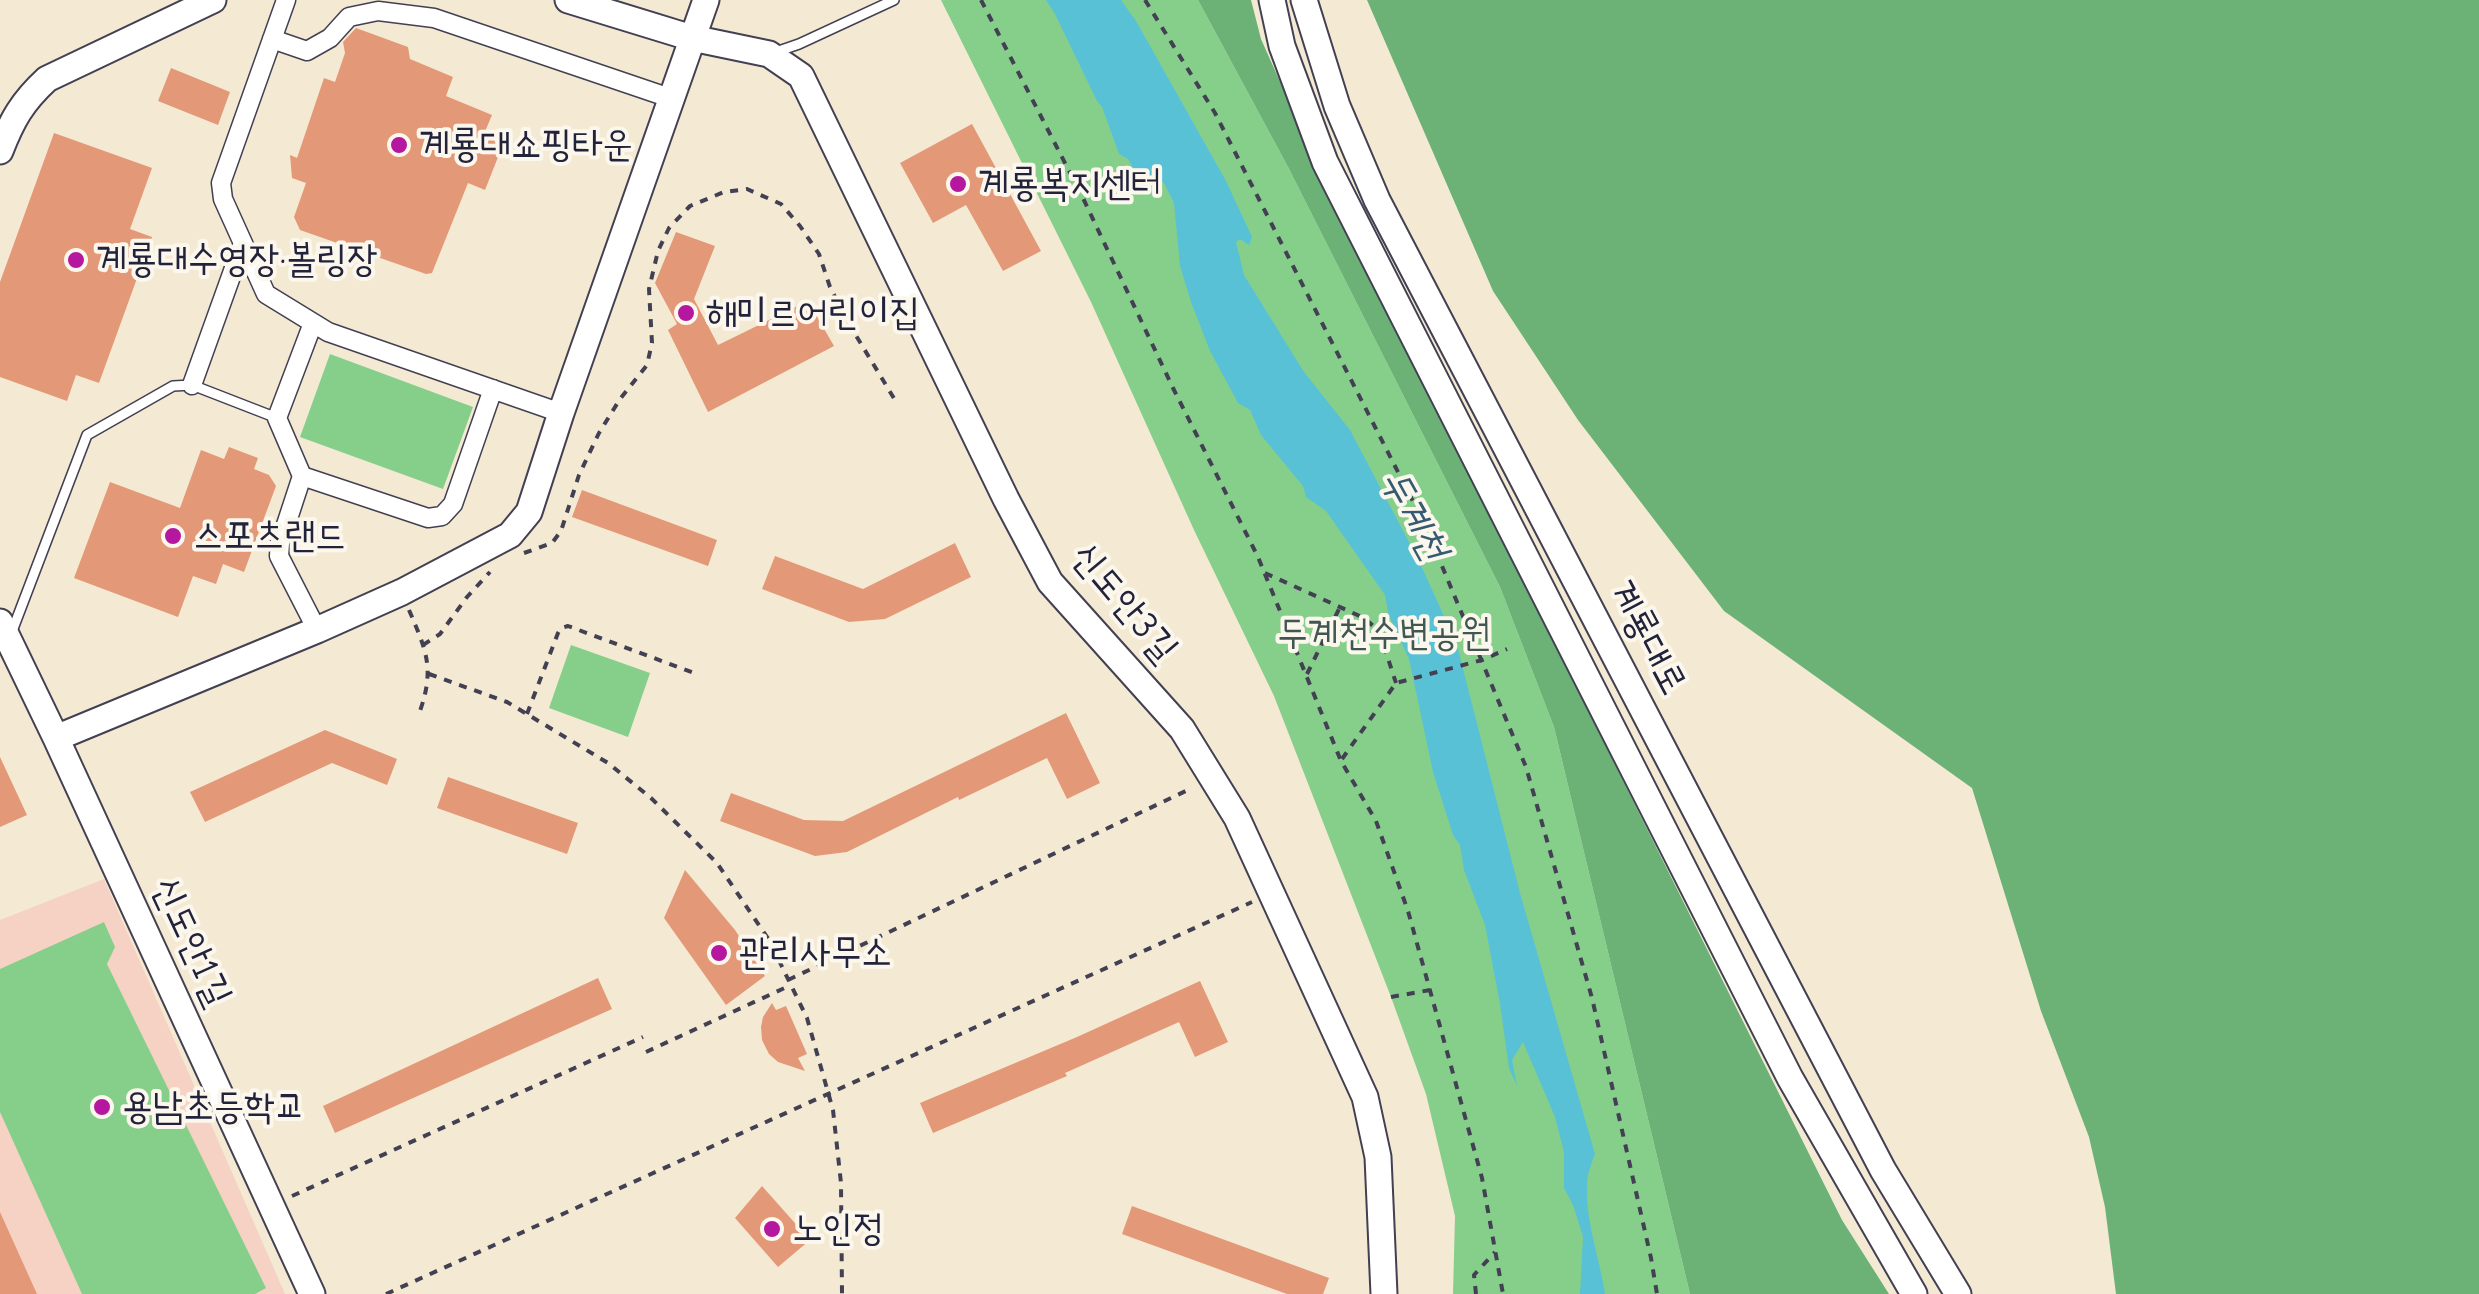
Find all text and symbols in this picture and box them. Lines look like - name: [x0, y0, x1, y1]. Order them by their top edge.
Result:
- place label: 계룡대쇼핑타운: [419, 122, 633, 168]
- marker: 계룡대쇼핑타운: [388, 134, 410, 156]
- place label: 계룡복지센터: [978, 161, 1161, 207]
- marker: 계룡복지센터: [947, 173, 969, 195]
- place label: 계룡대수영장·볼링장: [96, 237, 378, 283]
- marker: 계룡대수영장·볼링장: [65, 249, 87, 271]
- place label: 해미르어린이집: [706, 290, 920, 336]
- marker: 해미르어린이집: [675, 302, 697, 324]
- water label: 두계천: [1369, 461, 1457, 569]
- place label: 스포츠랜드: [193, 513, 346, 559]
- marker: 스포츠랜드: [162, 525, 184, 547]
- street label: 신도안3길: [1061, 534, 1187, 672]
- street label: 계룡대로: [1598, 573, 1696, 703]
- park label: 두계천수변공원: [1277, 611, 1491, 657]
- street label: 신도안1길: [141, 870, 241, 1014]
- place label: 관리사무소: [739, 930, 892, 976]
- marker: 관리사무소: [708, 942, 730, 964]
- place label: 용남초등학교: [122, 1084, 305, 1130]
- marker: 용남초등학교: [91, 1096, 113, 1118]
- place label: 노인정: [792, 1206, 884, 1252]
- marker: 노인정: [761, 1218, 783, 1240]

